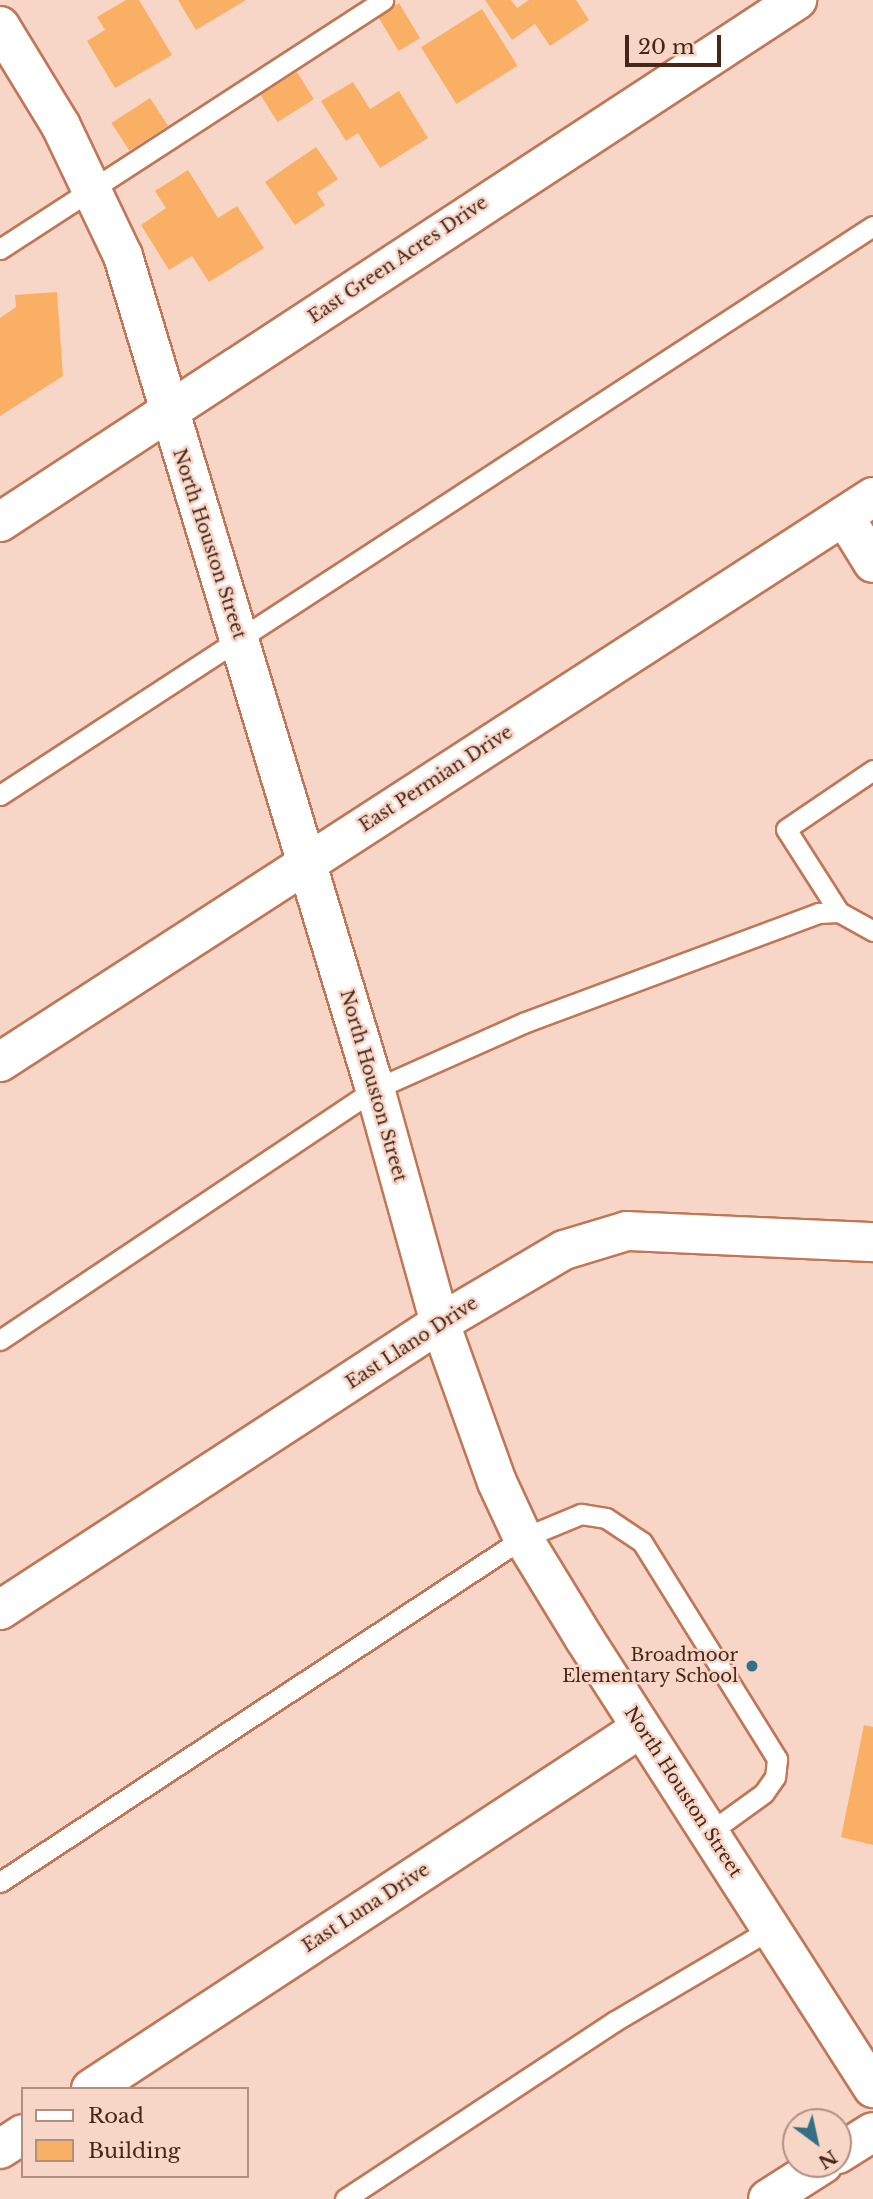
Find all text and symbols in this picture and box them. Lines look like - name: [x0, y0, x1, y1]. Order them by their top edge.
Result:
- scale bar: [628, 21, 724, 65]
- text: 20 m: [638, 34, 695, 60]
- street label: East Green Acres Drive: [304, 192, 492, 328]
- street label: North Houston Street: [168, 446, 250, 642]
- street label: East Permian Drive: [355, 721, 517, 837]
- street label: North Houston Street: [335, 987, 411, 1185]
- street label: East Llano Drive: [342, 1292, 482, 1394]
- place label: Broadmoor Elementary School: [562, 1645, 738, 1688]
- marker: Broadmoor Elementary School: [744, 1658, 760, 1674]
- street label: North Houston Street: [620, 1703, 746, 1881]
- street label: East Luna Drive: [298, 1859, 434, 1957]
- legend: [21, 2087, 248, 2178]
- text: Road: [88, 2103, 144, 2129]
- north arrow: [782, 2108, 852, 2178]
- text: Building: [88, 2138, 180, 2164]
- text: N: [814, 2145, 841, 2174]

